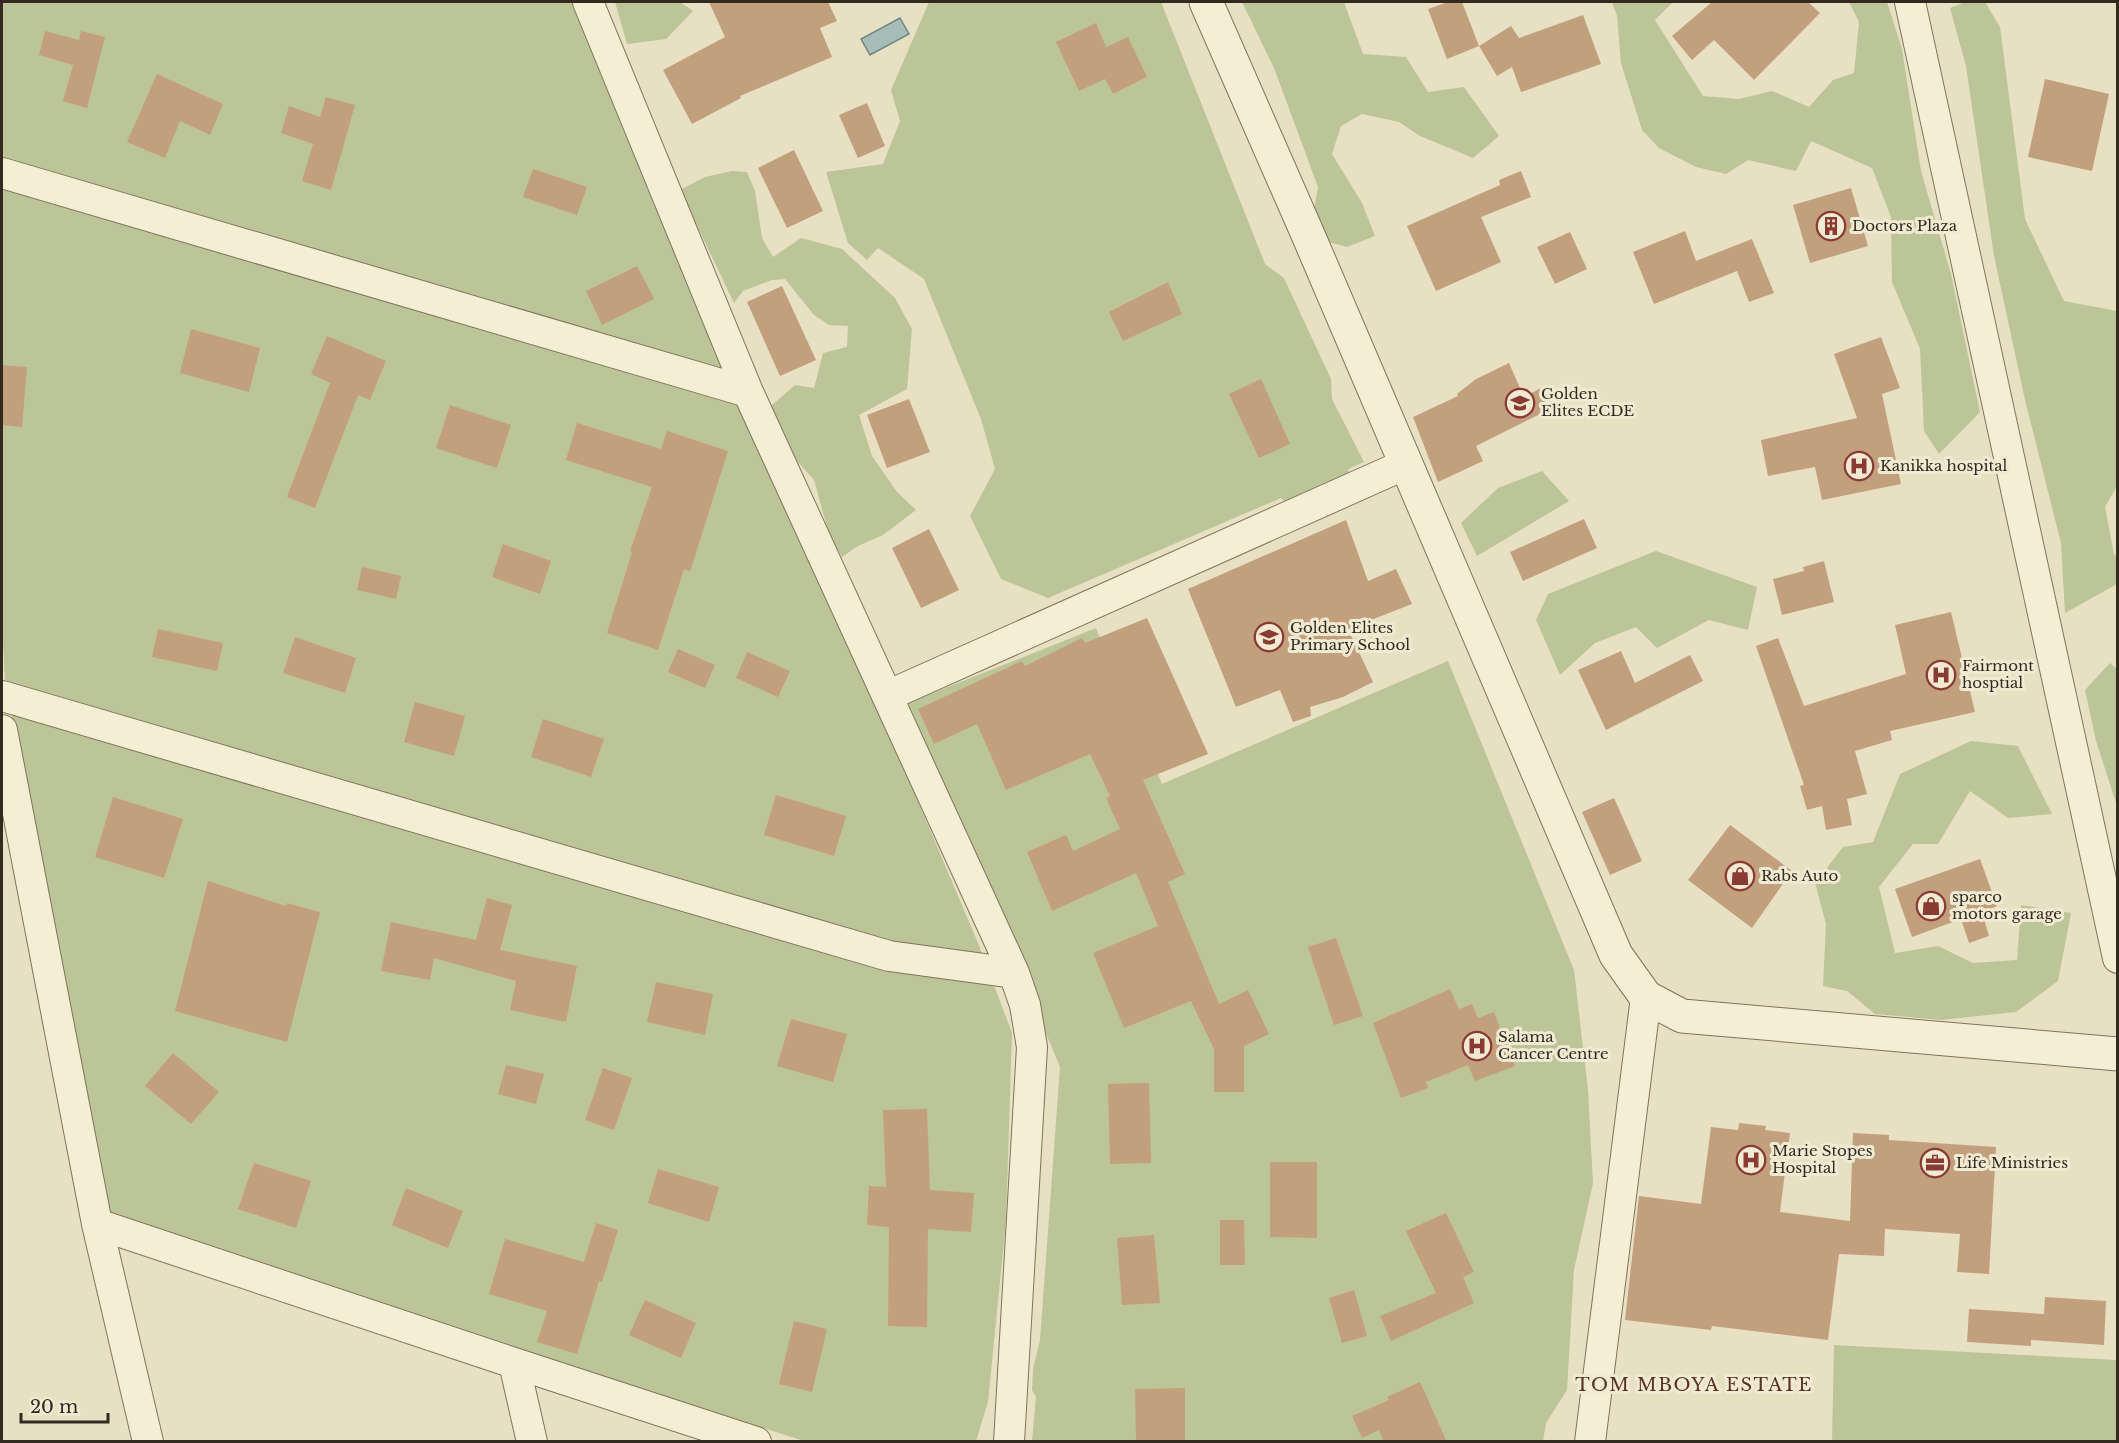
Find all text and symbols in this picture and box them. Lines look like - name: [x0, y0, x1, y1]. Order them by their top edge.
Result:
- building icon: Doctors Plaza: [1815, 210, 1847, 242]
- place label: Doctors Plaza: [1852, 216, 1958, 235]
- place label: Golden Elites ECDE: [1541, 384, 1634, 420]
- school or university icon: Golden Elites ECDE: [1504, 387, 1536, 419]
- hospital icon: Kanikka hospital: [1843, 450, 1875, 482]
- place label: Kanikka hospital: [1880, 456, 2008, 475]
- place label: Golden Elites Primary School: [1290, 618, 1410, 654]
- school or university icon: Golden Elites Primary School: [1253, 621, 1285, 653]
- place label: Fairmont hosptial: [1962, 656, 2034, 692]
- hospital icon: Fairmont hosptial: [1925, 659, 1957, 691]
- shop icon: Rabs Auto: [1724, 860, 1756, 892]
- place label: Rabs Auto: [1761, 866, 1839, 885]
- place label: sparco motors garage: [1952, 887, 2062, 923]
- shop icon: sparco motors garage: [1915, 890, 1947, 922]
- place label: Salama Cancer Centre: [1498, 1027, 1609, 1063]
- hospital icon: Salama Cancer Centre: [1461, 1030, 1493, 1062]
- place label: Marie Stopes Hospital: [1772, 1141, 1873, 1177]
- hospital icon: Marie Stopes Hospital: [1735, 1144, 1767, 1176]
- office icon: Life Ministries: [1919, 1147, 1951, 1179]
- place label: Life Ministries: [1956, 1153, 2068, 1172]
- district label: TOM MBOYA ESTATE: [1575, 1374, 1813, 1396]
- scale bar: [21, 1386, 108, 1424]
- text: 20 m: [30, 1396, 78, 1418]

